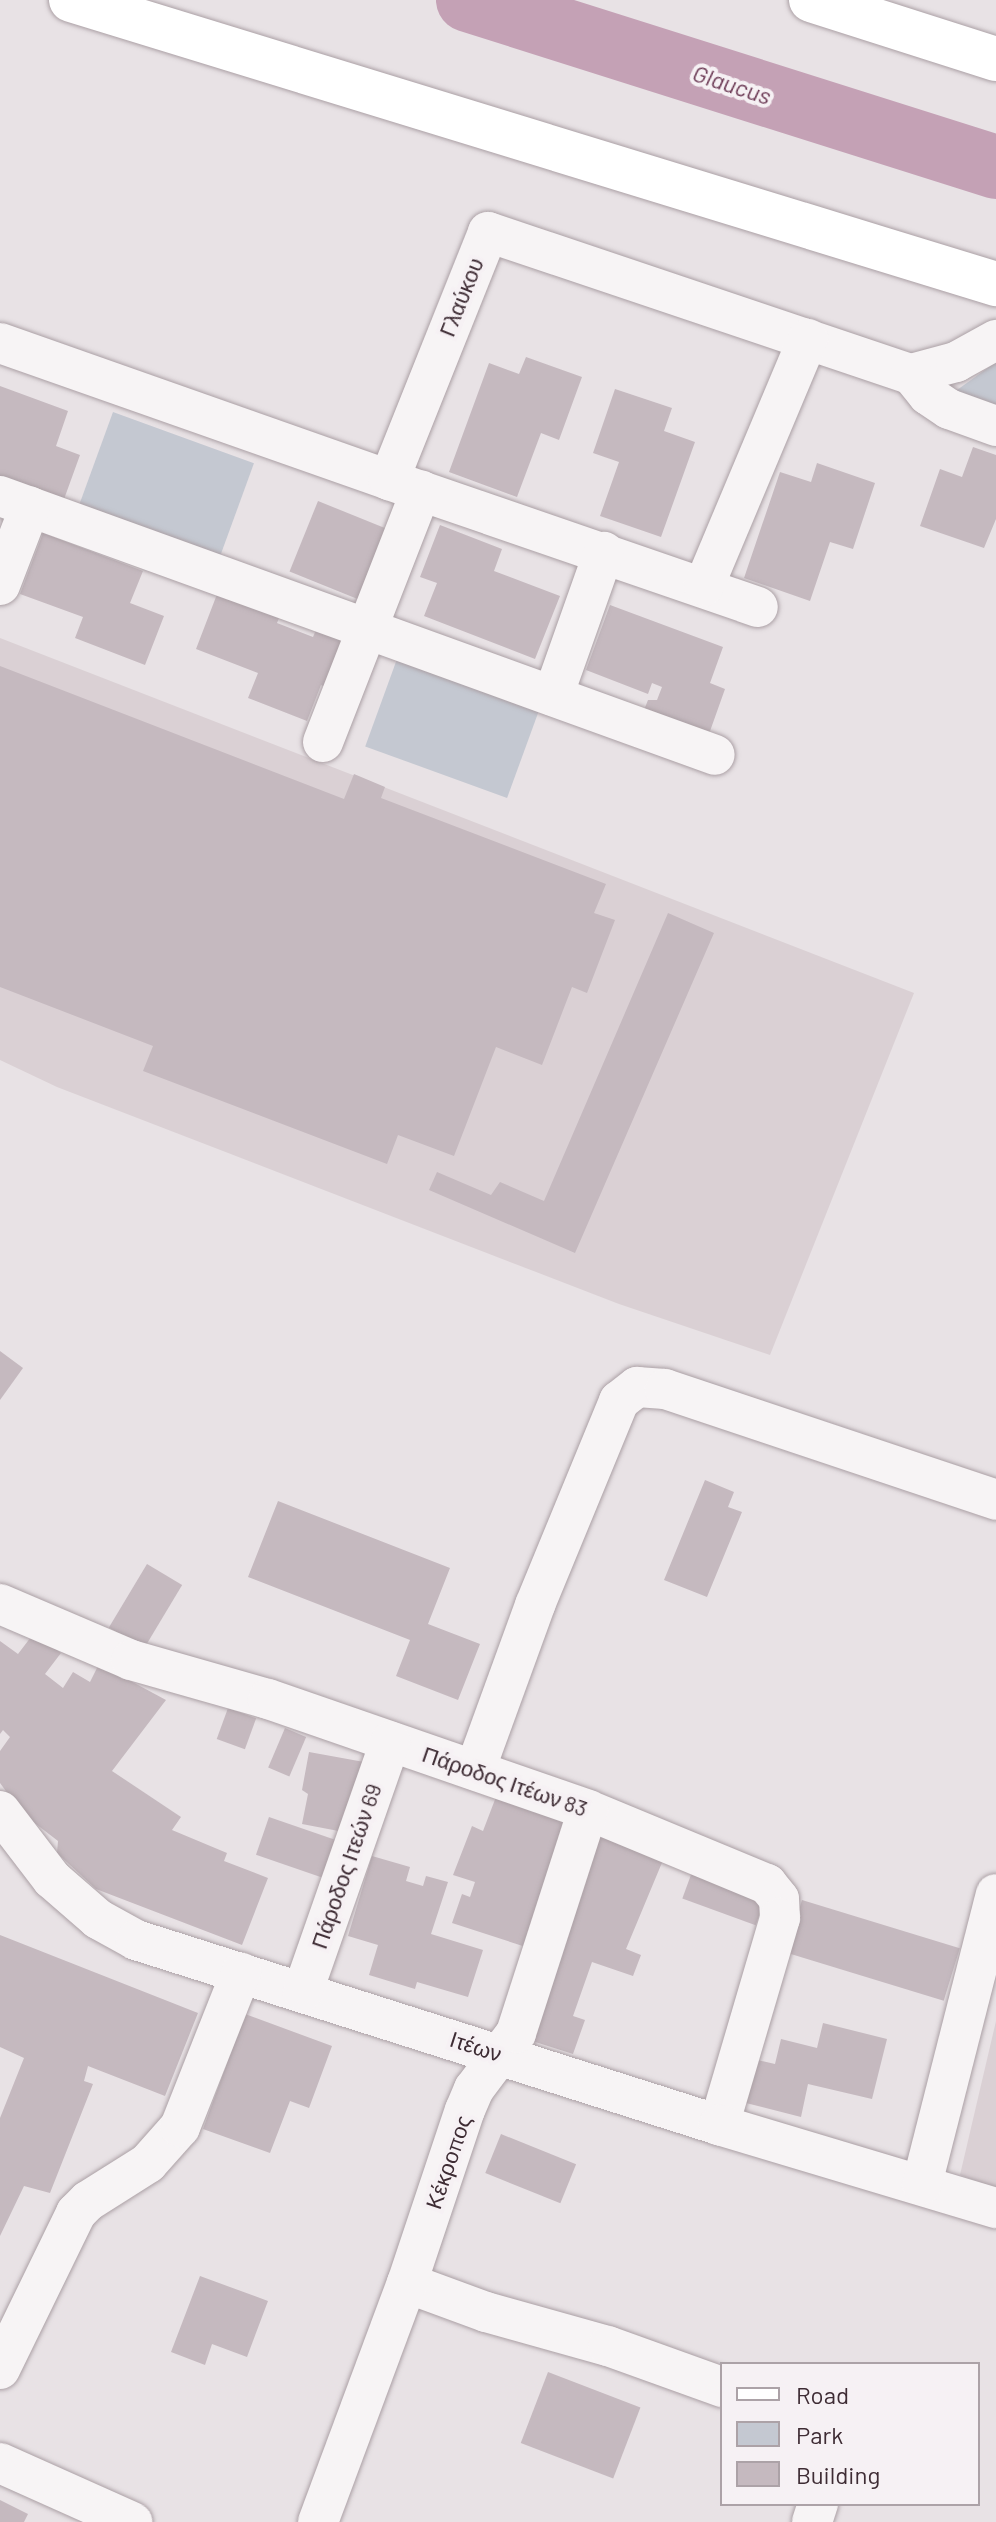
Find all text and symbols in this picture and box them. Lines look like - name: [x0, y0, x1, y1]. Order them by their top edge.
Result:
- water label: Glaucus: [689, 58, 775, 110]
- street label: Γλαύκου: [433, 254, 489, 340]
- street label: Πάροδος Ιτέων 83: [419, 1740, 591, 1822]
- street label: Πάροδος Ιτεών 69: [305, 1780, 387, 1952]
- street label: Ιτέων: [447, 2025, 505, 2067]
- street label: Κέκροπος: [420, 2112, 476, 2212]
- legend: [720, 2362, 980, 2506]
- text: Road: [796, 2380, 849, 2409]
- text: Park: [796, 2420, 843, 2449]
- text: Building: [796, 2460, 880, 2489]

